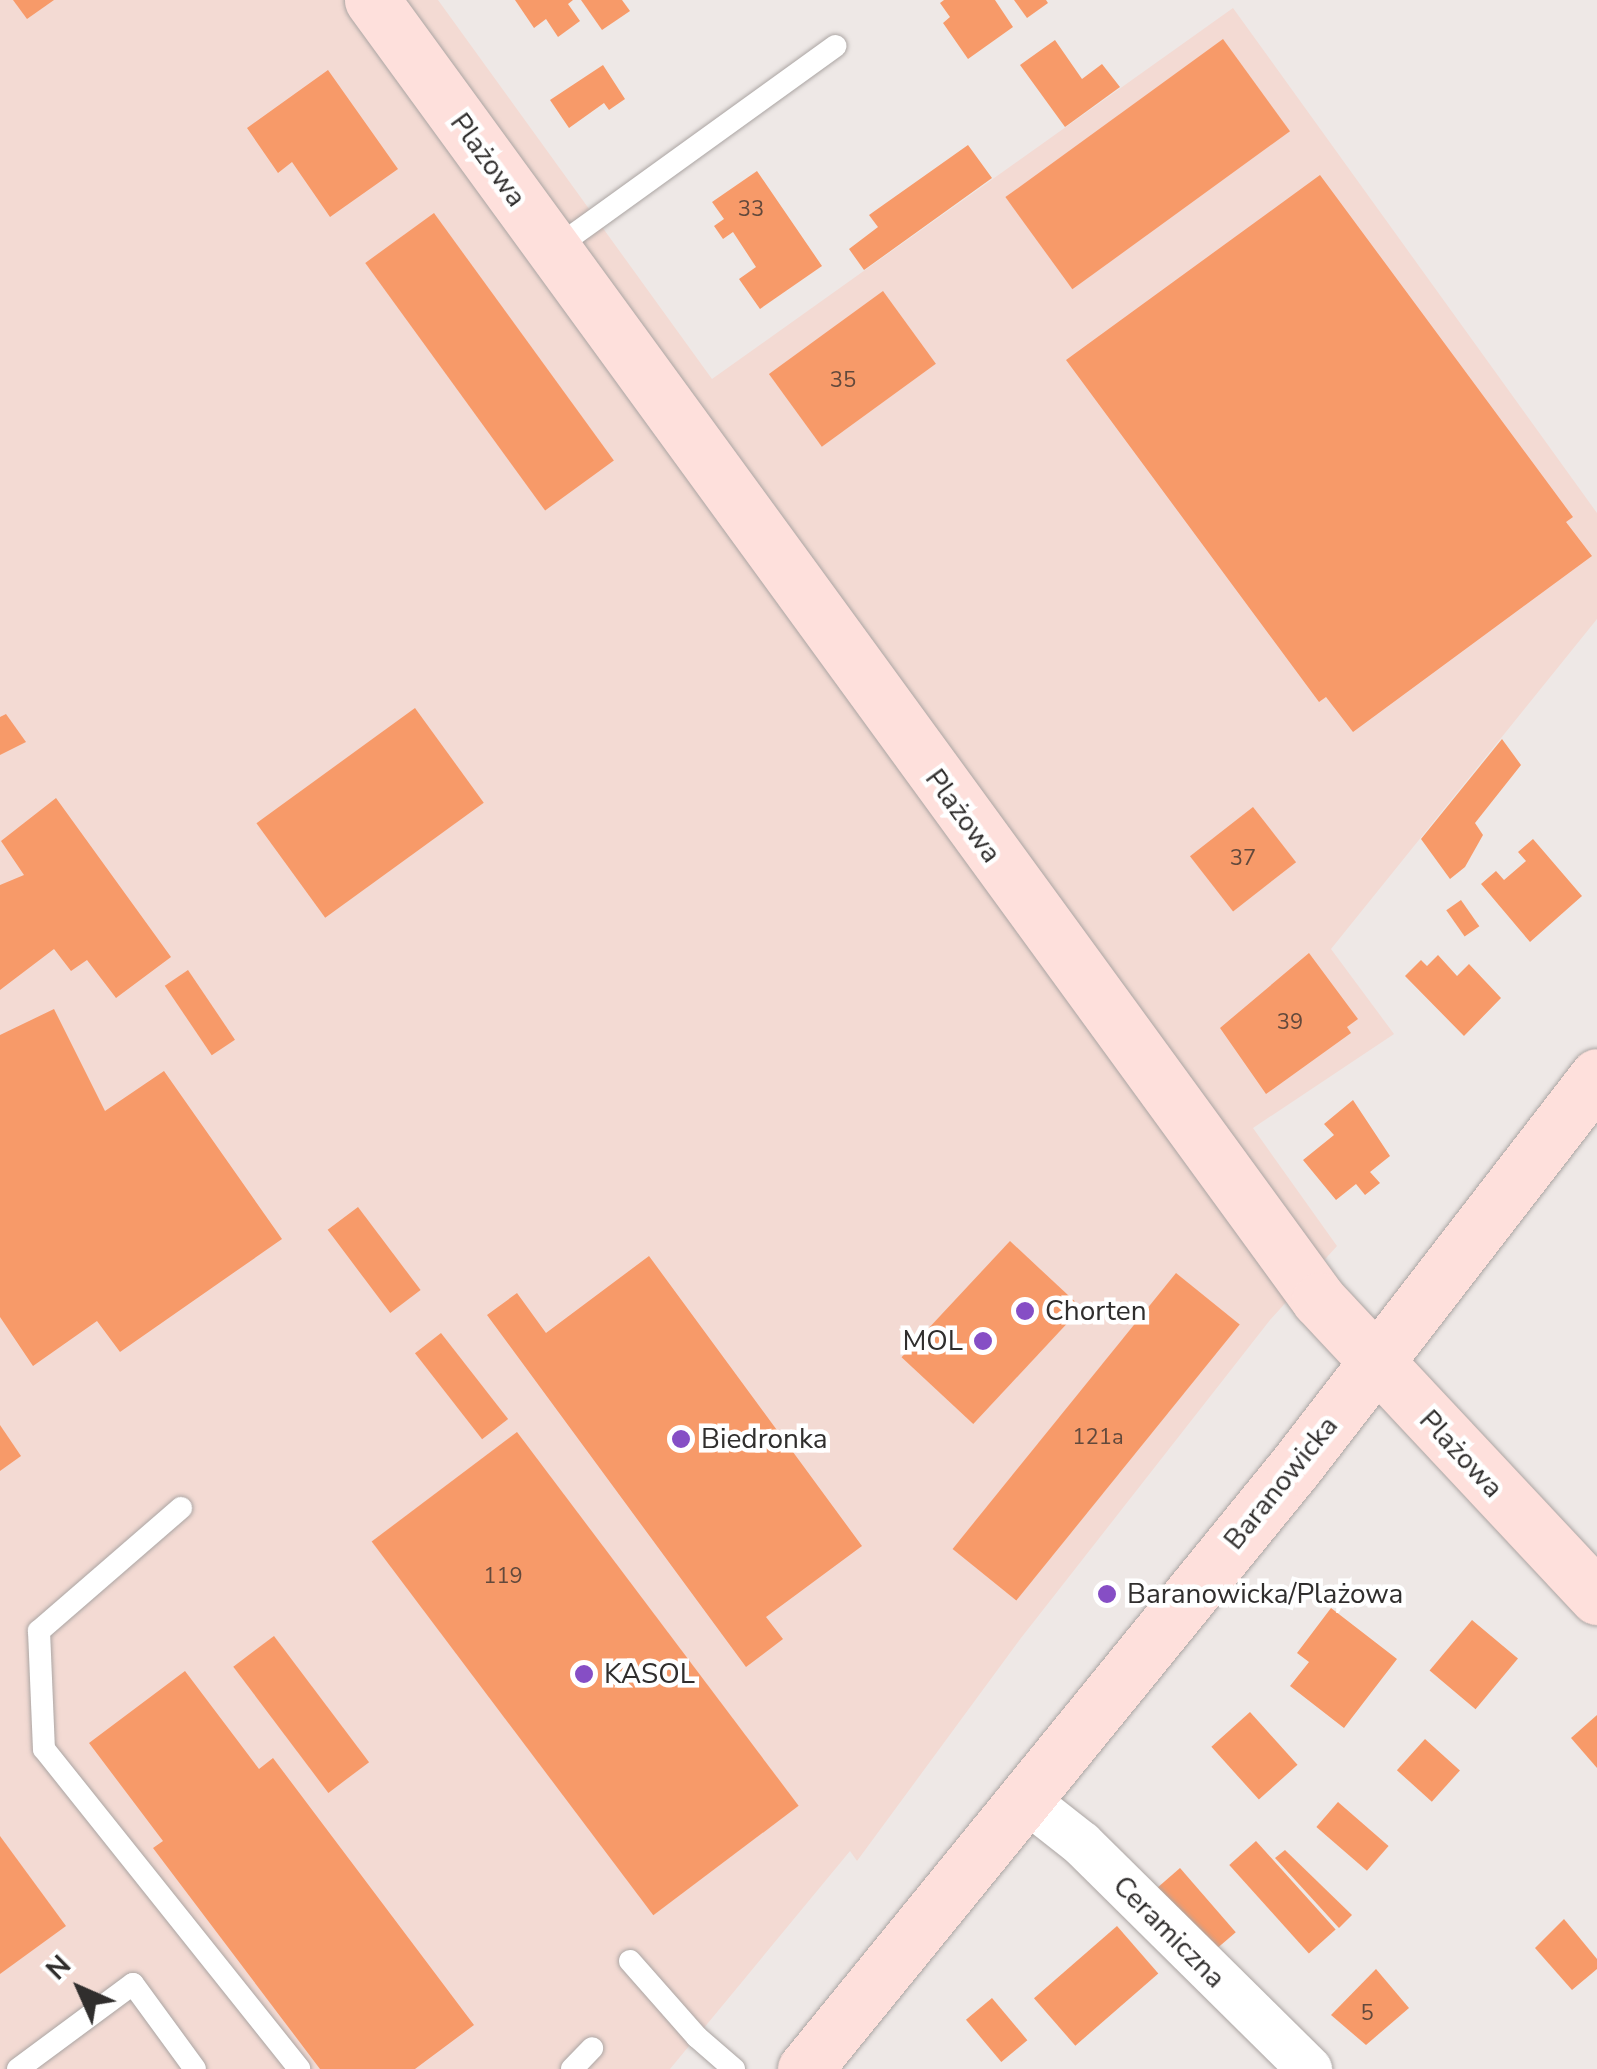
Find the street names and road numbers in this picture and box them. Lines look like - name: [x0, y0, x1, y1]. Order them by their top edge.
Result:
- street label: Plażowa: [443, 107, 533, 213]
- street label: Plażowa: [918, 763, 1008, 869]
- street label: Plażowa: [1412, 1403, 1510, 1505]
- street label: Baranowicka: [1217, 1410, 1345, 1556]
- street label: Ceramiczna: [1106, 1869, 1232, 1995]

